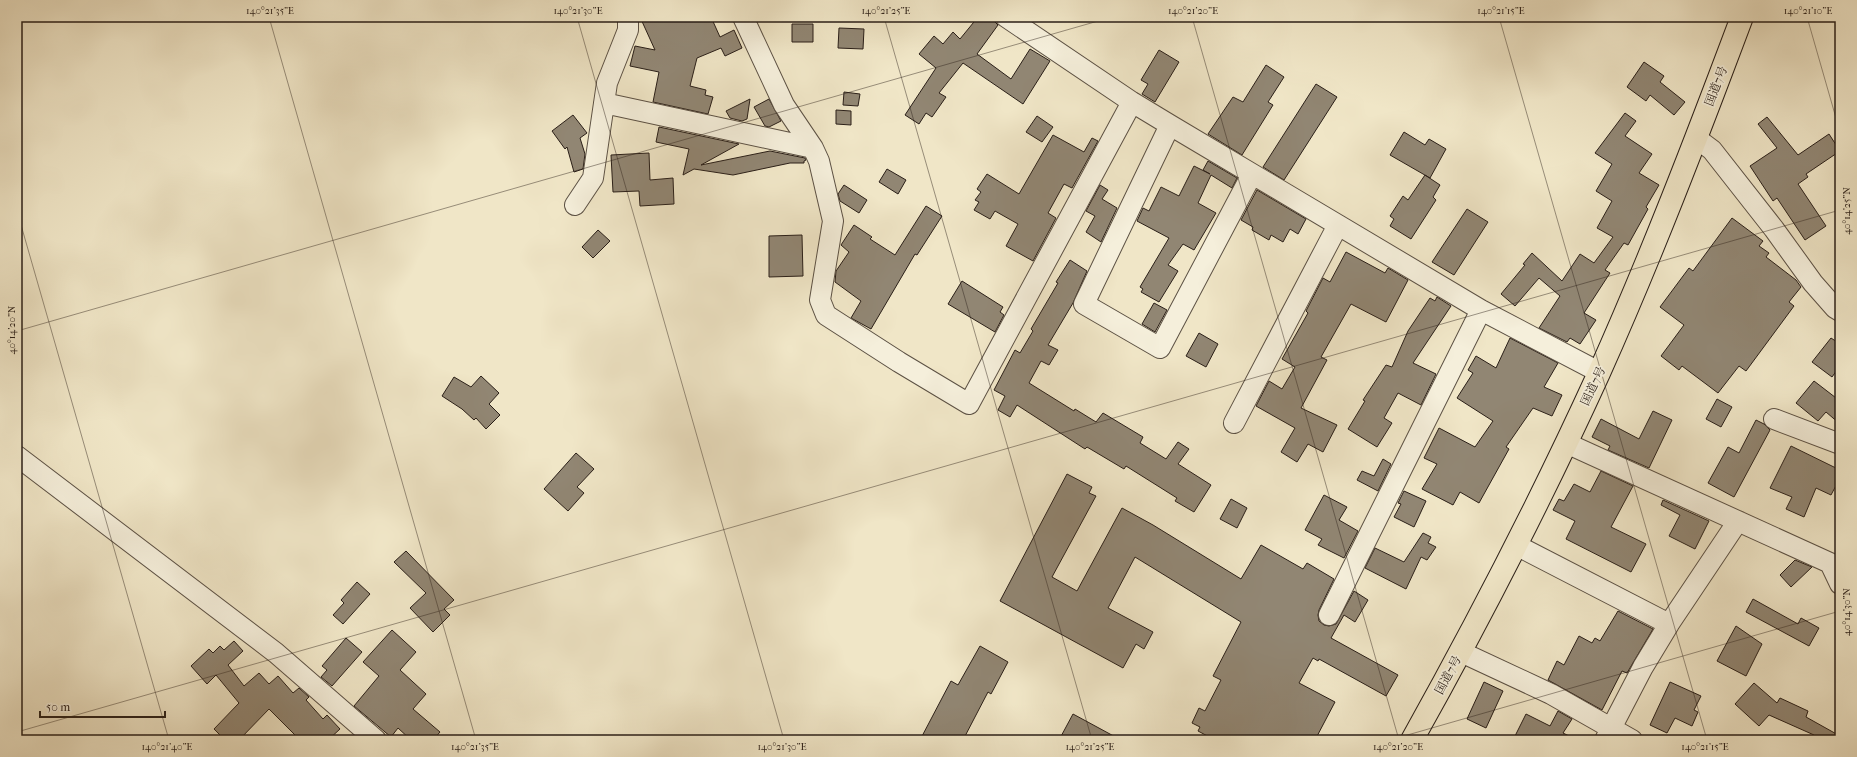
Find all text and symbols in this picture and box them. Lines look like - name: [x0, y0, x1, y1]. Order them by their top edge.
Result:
- text: 140°21'35"E: [246, 5, 294, 17]
- text: 140°21'30"E: [553, 5, 603, 17]
- text: 140°21'25"E: [862, 5, 910, 17]
- text: 140°21'20"E: [1168, 5, 1218, 17]
- text: 140°21'15"E: [1477, 5, 1525, 17]
- text: 140°21'10"E: [1784, 5, 1832, 17]
- street label: 国道7号: [1702, 64, 1730, 108]
- text: 40°14'25"N: [1841, 187, 1853, 235]
- text: 40°14'20"N: [6, 305, 18, 354]
- street label: 国道7号: [1578, 364, 1608, 408]
- text: 40°14'30"N: [1841, 588, 1853, 636]
- street label: 国道7号: [1432, 653, 1464, 697]
- scale bar: [40, 693, 165, 719]
- text: 50 m: [46, 700, 70, 714]
- text: 140°21'40"E: [142, 741, 192, 753]
- text: 140°21'35"E: [451, 741, 499, 753]
- text: 140°21'30"E: [757, 741, 807, 753]
- text: 140°21'25"E: [1066, 741, 1114, 753]
- text: 140°21'20"E: [1373, 741, 1423, 753]
- text: 140°21'15"E: [1681, 741, 1729, 753]

